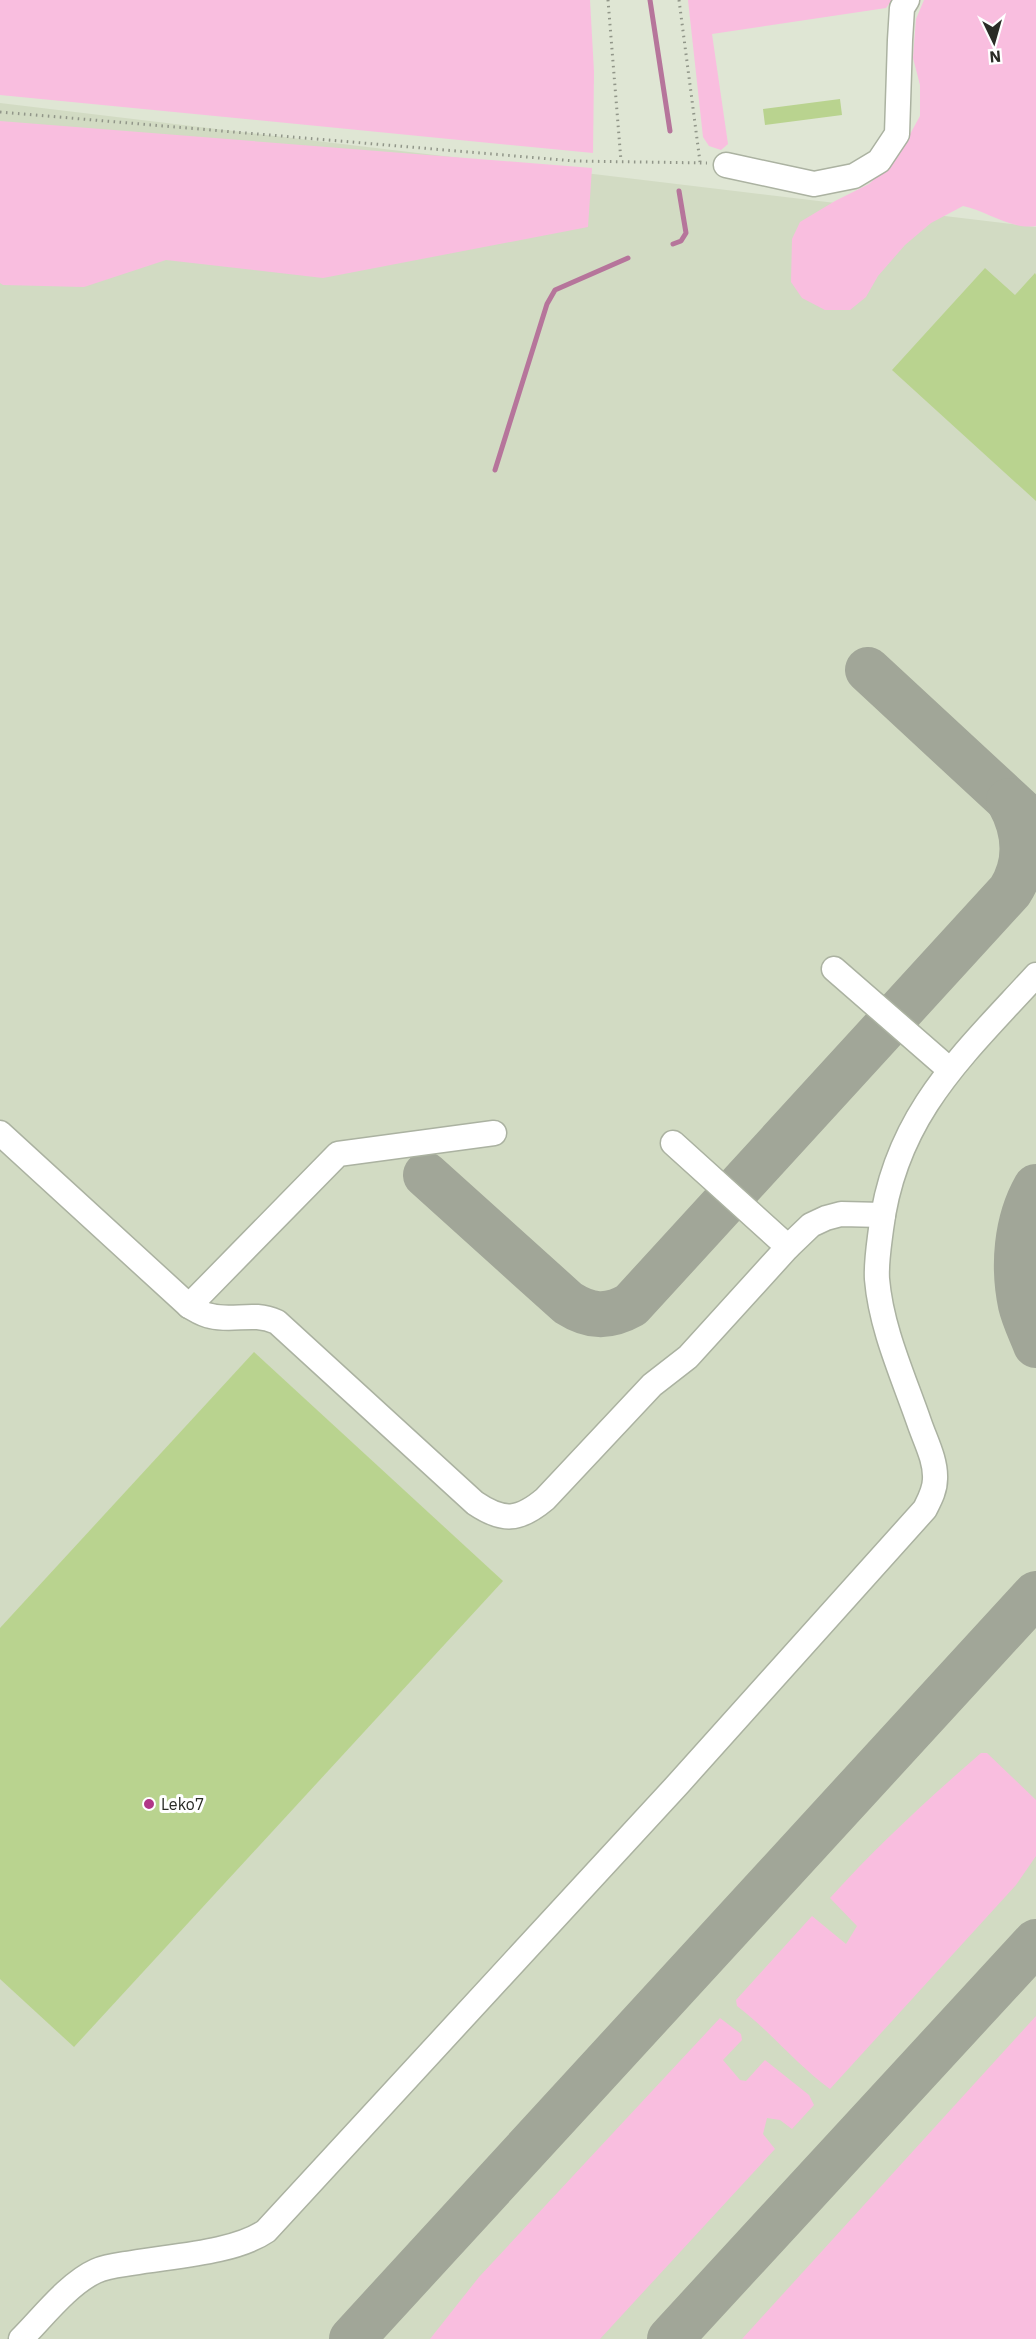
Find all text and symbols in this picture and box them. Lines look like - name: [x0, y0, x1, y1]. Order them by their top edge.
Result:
- north arrow: [964, 12, 1024, 72]
- text: N: [989, 46, 1002, 67]
- place label: Leko7: [161, 1794, 204, 1814]
- marker: Leko7: [142, 1797, 156, 1811]

